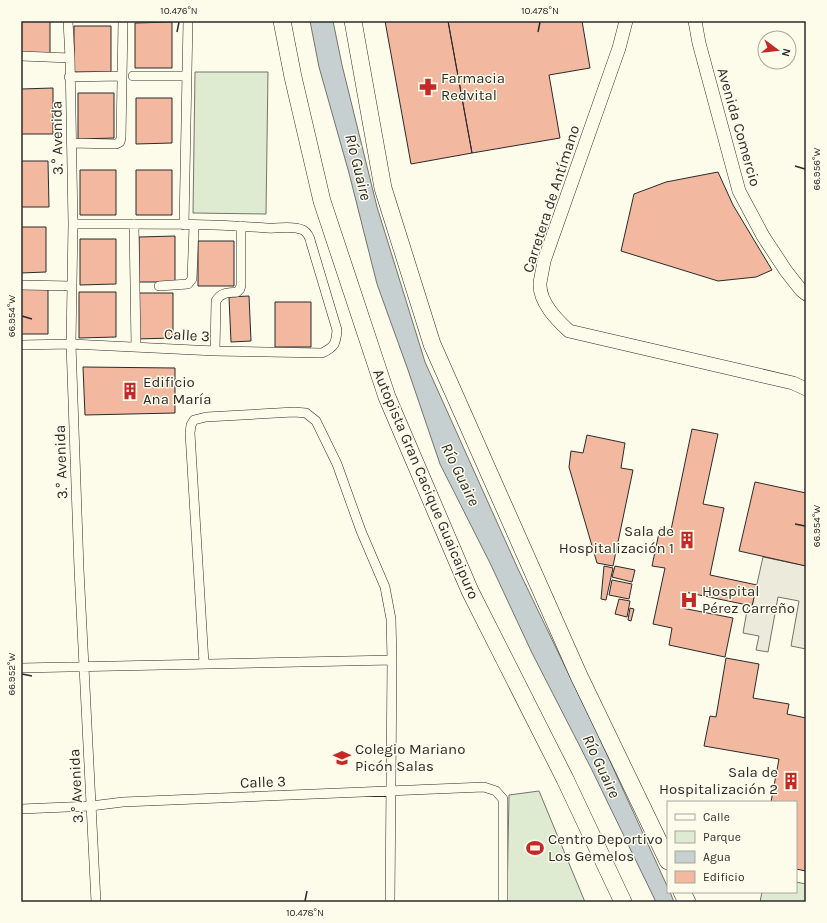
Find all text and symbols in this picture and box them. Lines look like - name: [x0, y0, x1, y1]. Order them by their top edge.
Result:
- text: 10.476°N: [160, 5, 198, 17]
- text: 10.478°N: [521, 5, 559, 17]
- north arrow: [757, 30, 797, 70]
- text: N: [779, 47, 793, 58]
- street label: Avenida Comercio: [713, 66, 765, 188]
- place label: Farmacia Redvital: [441, 69, 505, 104]
- pharmacy icon: Farmacia Redvital: [418, 77, 438, 97]
- street label: 3.° Avenida: [47, 101, 67, 175]
- street label: Carretera de Antímano: [519, 123, 583, 275]
- water label: Río Guaire: [341, 132, 376, 203]
- text: 66.956°W: [811, 148, 823, 190]
- text: 66.954°W: [6, 295, 18, 337]
- street label: Calle 3: [164, 325, 210, 345]
- street label: Autopista Gran Cacique Guaicaipuro: [369, 366, 483, 602]
- place label: Edificio Ana María: [143, 373, 212, 408]
- building icon: Edificio Ana María: [120, 381, 140, 401]
- street label: 3.° Avenida: [51, 425, 71, 499]
- water label: Río Guaire: [437, 440, 484, 509]
- text: 66.954°W: [811, 505, 823, 547]
- place label: Sala de Hospitalización 1: [559, 522, 674, 557]
- building icon: Sala de Hospitalización 1: [677, 530, 697, 550]
- place label: Hospital Pérez Carreño: [702, 582, 795, 617]
- hospital icon: Hospital Pérez Carreño: [679, 590, 699, 610]
- text: 66.952°W: [6, 653, 18, 695]
- water label: Río Guaire: [579, 732, 625, 801]
- place label: Colegio Mariano Picón Salas: [355, 740, 465, 775]
- street label: 3.° Avenida: [65, 748, 87, 824]
- school or university icon: Colegio Mariano Picón Salas: [332, 748, 352, 768]
- place label: Sala de Hospitalización 2: [659, 763, 778, 798]
- building icon: Sala de Hospitalización 2: [781, 771, 801, 791]
- street label: Calle 3: [240, 772, 286, 792]
- legend: [667, 801, 797, 893]
- text: Calle: [703, 810, 730, 824]
- place label: Centro Deportivo Los Gemelos: [548, 830, 663, 865]
- text: Parque: [703, 830, 741, 844]
- sports icon: Centro Deportivo Los Gemelos: [525, 838, 545, 858]
- text: Agua: [703, 850, 731, 864]
- text: Edificio: [703, 870, 744, 884]
- text: 10.478°N: [286, 907, 324, 919]

